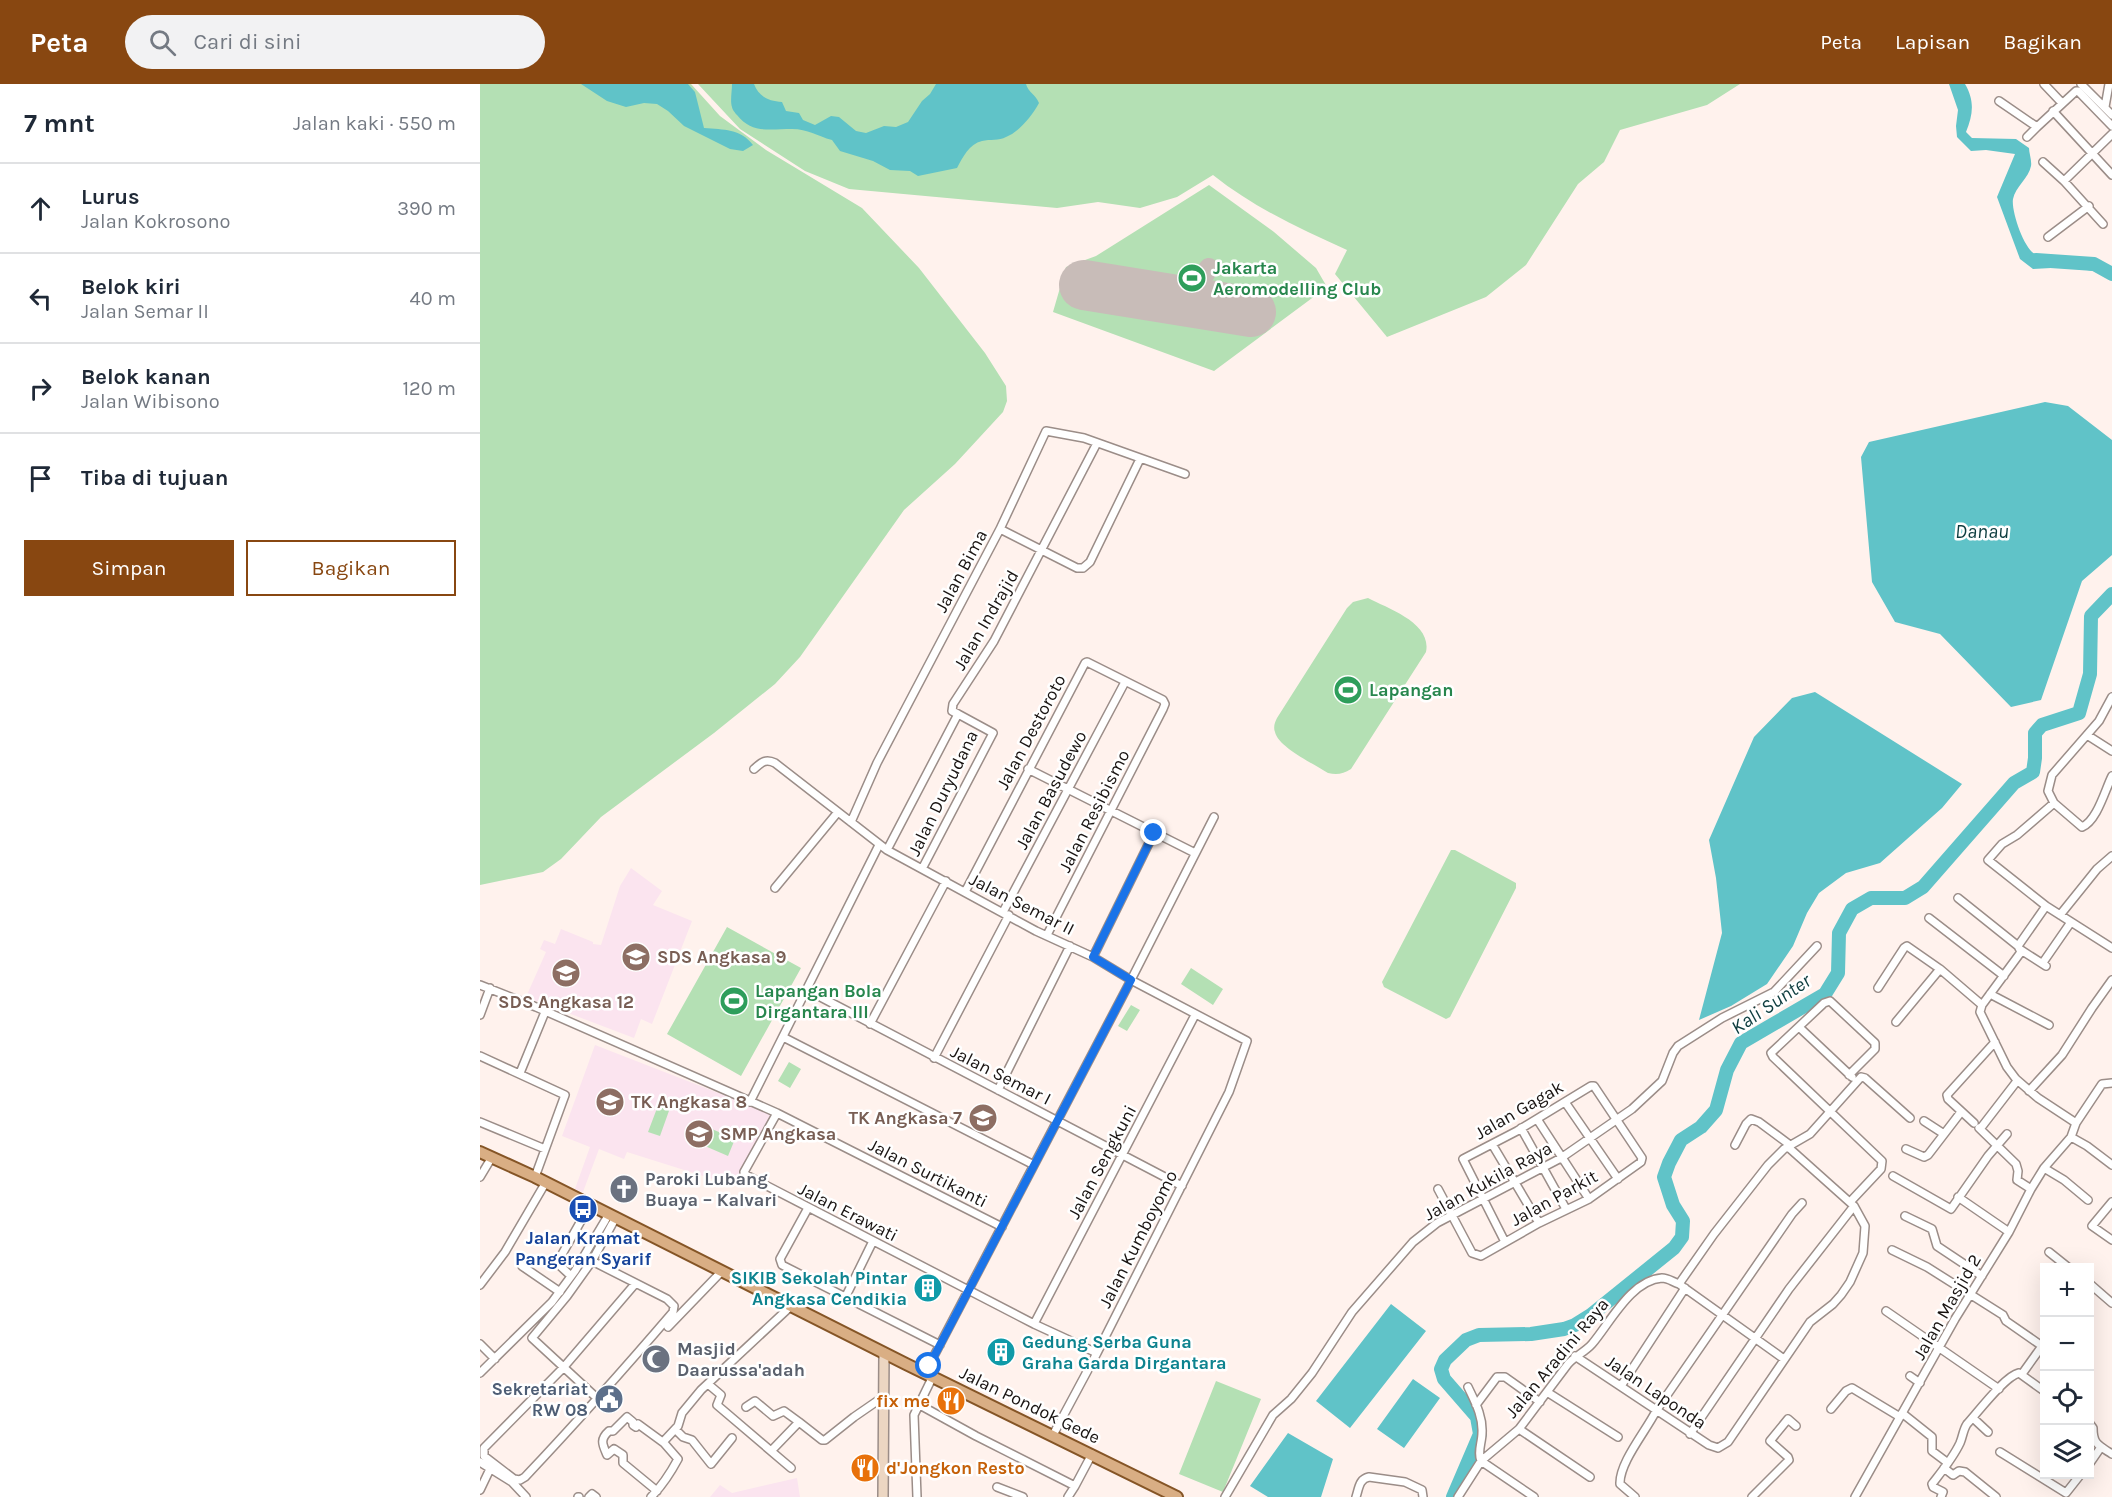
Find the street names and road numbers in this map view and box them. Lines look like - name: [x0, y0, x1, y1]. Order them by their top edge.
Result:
- street label: Jalan Bima: [930, 526, 992, 616]
- street label: Jalan Indrajid: [948, 566, 1024, 674]
- street label: Jalan Destoroto: [991, 671, 1071, 793]
- street label: Jalan Duryudana: [903, 727, 983, 859]
- street label: Jalan Basudewo: [1010, 727, 1092, 853]
- street label: Jalan Resibismo: [1054, 746, 1134, 876]
- street label: Jalan Semar II: [966, 868, 1078, 940]
- street label: Jalan Semar I: [947, 1040, 1055, 1110]
- street label: Jalan Gagak: [1471, 1076, 1567, 1144]
- street label: Jalan Sengkuni: [1063, 1101, 1141, 1223]
- street label: Jalan Surtikanti: [865, 1134, 991, 1212]
- street label: Jalan Kukila Raya: [1420, 1137, 1556, 1225]
- street label: Jalan Parkit: [1507, 1165, 1601, 1231]
- street label: Jalan Kumboyomo: [1094, 1167, 1182, 1311]
- street label: Jalan Erawati: [795, 1177, 901, 1247]
- street label: Jalan Masjid 2: [1908, 1250, 1986, 1364]
- street label: Jalan Aradini Raya: [1500, 1294, 1614, 1422]
- street label: Jalan Laponda: [1601, 1350, 1711, 1434]
- street label: Jalan Pondok Gede: [956, 1361, 1104, 1449]

